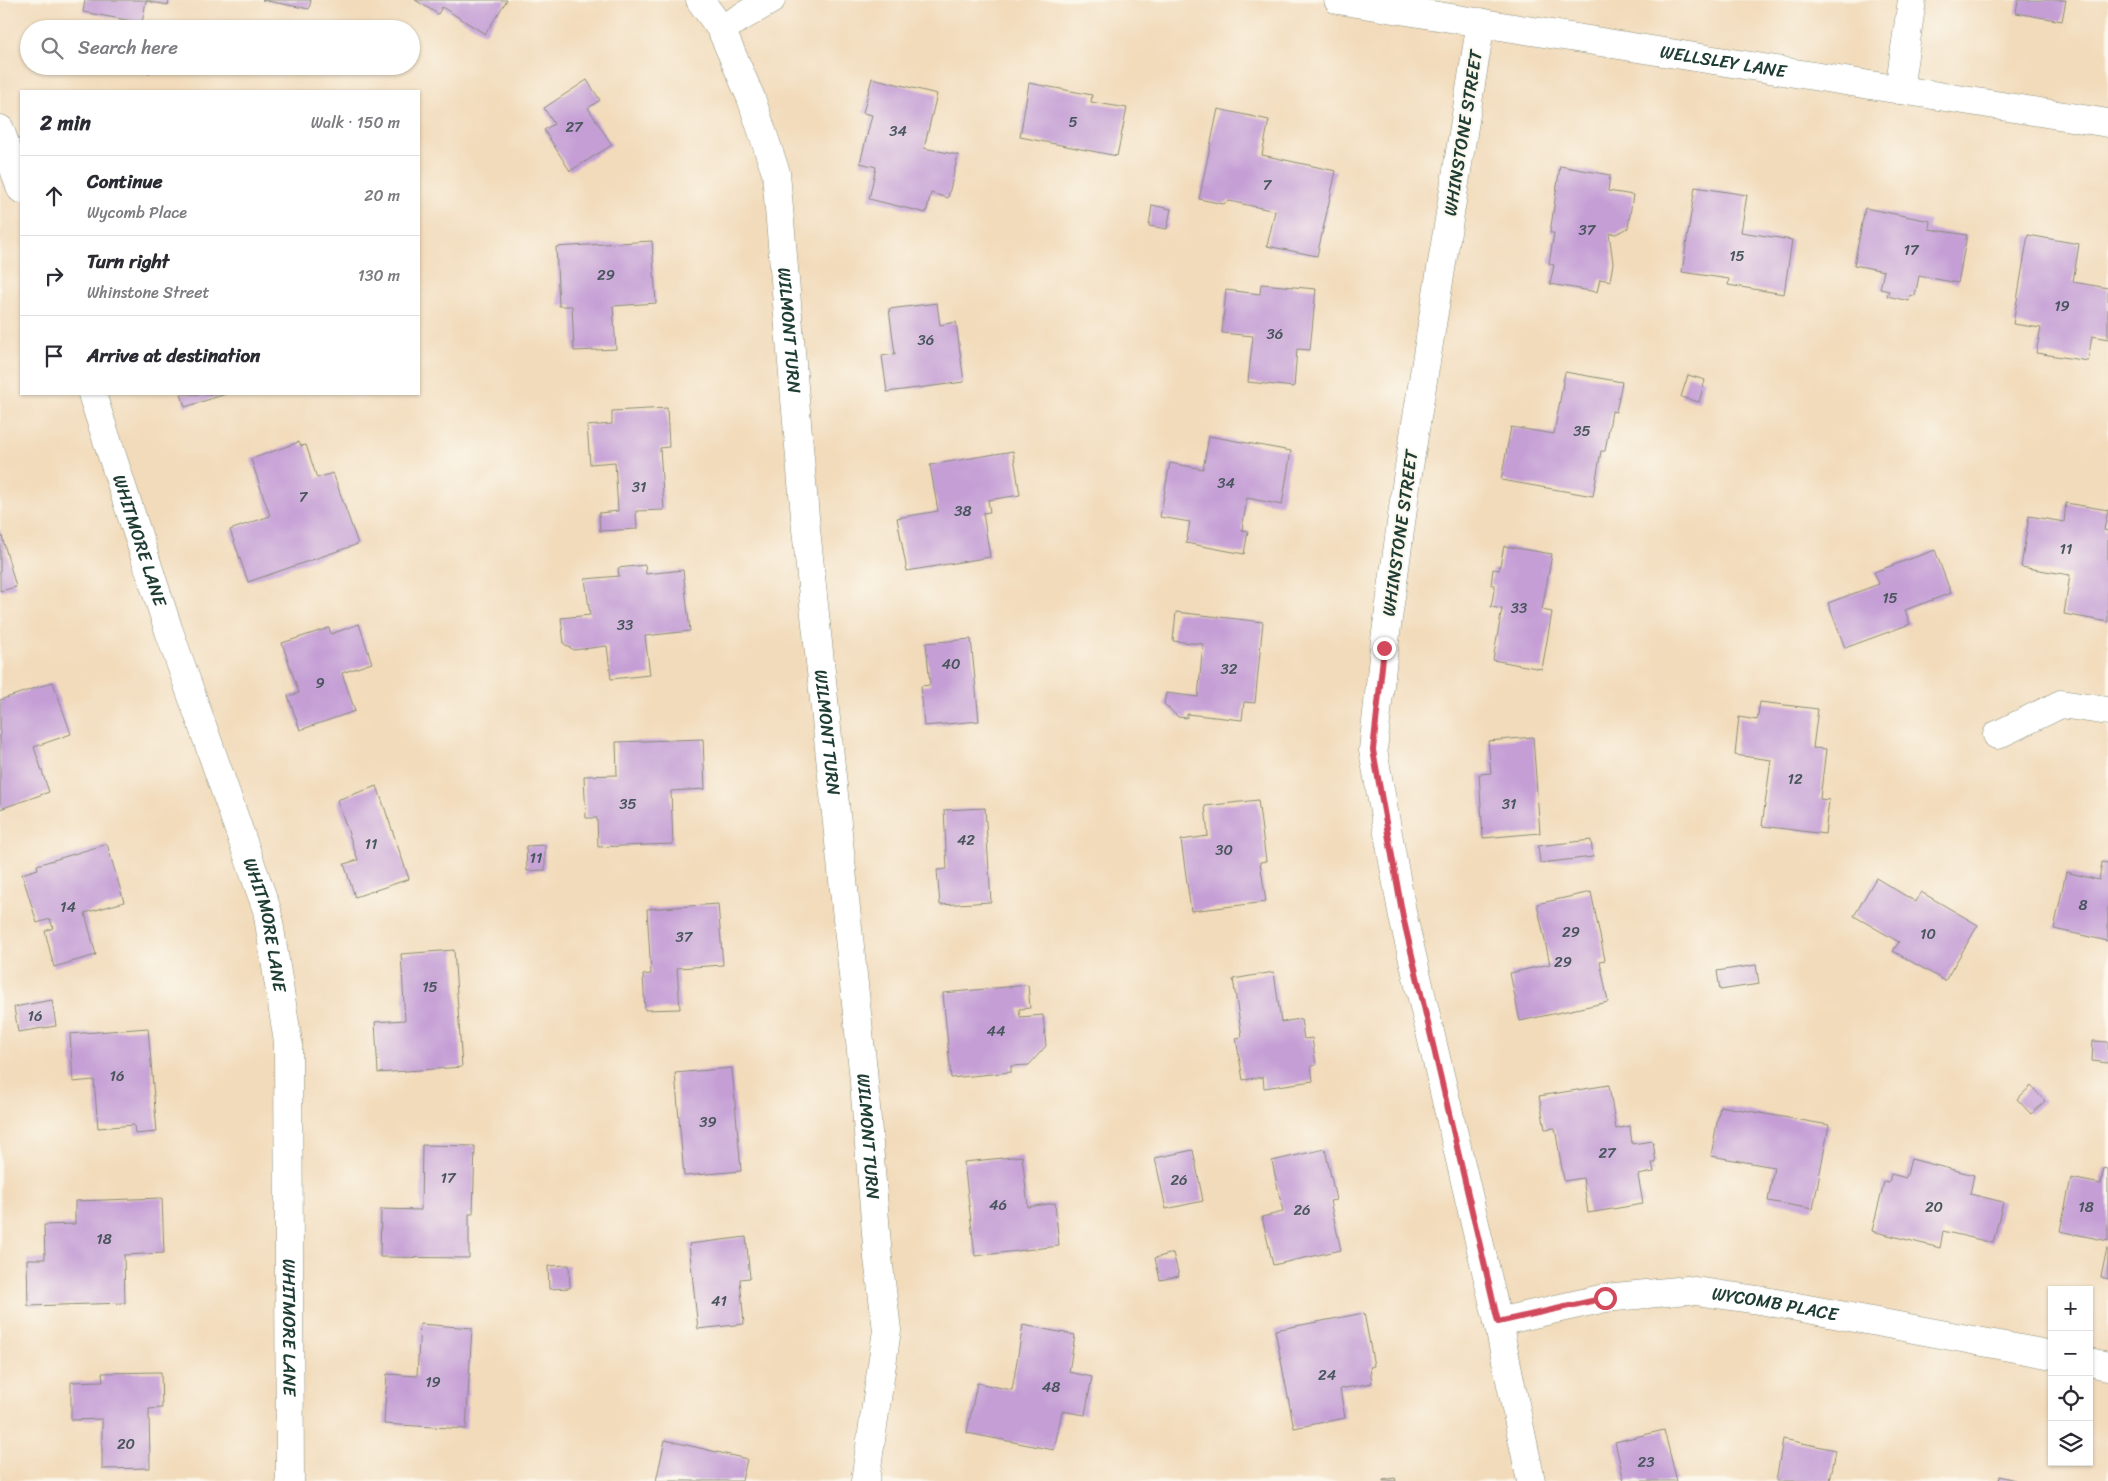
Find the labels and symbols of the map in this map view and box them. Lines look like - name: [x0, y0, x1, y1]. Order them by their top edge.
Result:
- street label: WELLSLEY LANE: [1658, 36, 1790, 88]
- street label: WHINSTONE STREET: [1434, 47, 1492, 218]
- house number: 5: [1068, 109, 1078, 135]
- house number: 27: [565, 114, 584, 140]
- house number: 34: [889, 118, 907, 144]
- house number: 7: [1263, 172, 1273, 198]
- house number: 37: [1579, 217, 1597, 243]
- house number: 17: [1903, 237, 1920, 263]
- house number: 15: [1729, 243, 1745, 269]
- house number: 29: [597, 262, 615, 288]
- street label: WILMONT TURN: [768, 266, 811, 395]
- house number: 19: [2054, 293, 2070, 319]
- house number: 36: [1267, 321, 1283, 347]
- house number: 36: [918, 327, 934, 353]
- house number: 35: [1573, 418, 1591, 444]
- street label: WHINSTONE STREET: [1372, 447, 1428, 618]
- street label: WHITMORE LANE: [103, 470, 176, 612]
- house number: 34: [1217, 470, 1235, 496]
- house number: 31: [632, 474, 646, 500]
- house number: 7: [299, 484, 309, 510]
- house number: 38: [954, 498, 972, 524]
- house number: 11: [2060, 536, 2072, 562]
- house number: 15: [1882, 585, 1898, 611]
- house number: 33: [1511, 595, 1527, 621]
- house number: 33: [617, 612, 633, 638]
- route end: [1373, 637, 1396, 660]
- house number: 40: [942, 651, 960, 677]
- house number: 32: [1221, 656, 1238, 682]
- street label: WILMONT TURN: [805, 668, 850, 797]
- house number: 9: [315, 670, 325, 696]
- house number: 12: [1787, 766, 1803, 792]
- house number: 35: [619, 791, 637, 817]
- house number: 31: [1502, 791, 1516, 817]
- house number: 42: [957, 827, 975, 853]
- house number: 11: [365, 831, 377, 857]
- house number: 30: [1215, 837, 1233, 863]
- house number: 11: [530, 845, 542, 871]
- street label: WHITMORE LANE: [234, 853, 296, 995]
- house number: 8: [2078, 892, 2088, 918]
- house number: 14: [60, 894, 76, 920]
- house number: 29: [1562, 919, 1580, 945]
- house number: 10: [1920, 921, 1936, 947]
- house number: 37: [676, 924, 694, 950]
- house number: 29: [1554, 949, 1572, 975]
- house number: 15: [422, 974, 438, 1000]
- house number: 16: [28, 1003, 42, 1029]
- house number: 44: [987, 1018, 1005, 1044]
- house number: 16: [110, 1063, 124, 1089]
- street label: WILMONT TURN: [847, 1072, 889, 1201]
- house number: 39: [699, 1109, 717, 1135]
- house number: 27: [1598, 1140, 1617, 1166]
- house number: 17: [440, 1165, 457, 1191]
- house number: 26: [1170, 1167, 1188, 1193]
- house number: 46: [989, 1192, 1007, 1218]
- house number: 20: [1925, 1194, 1943, 1220]
- house number: 18: [2078, 1194, 2094, 1220]
- house number: 26: [1293, 1197, 1311, 1223]
- house number: 18: [96, 1226, 112, 1252]
- street label: WHITMORE LANE: [273, 1259, 306, 1397]
- street label: WYCOMB PLACE: [1710, 1278, 1842, 1331]
- route start: [1594, 1287, 1617, 1310]
- house number: 41: [711, 1288, 727, 1314]
- house number: 24: [1318, 1362, 1336, 1388]
- house number: 19: [425, 1369, 441, 1395]
- house number: 48: [1042, 1374, 1060, 1400]
- house number: 20: [117, 1431, 135, 1457]
- house number: 23: [1638, 1449, 1654, 1475]

